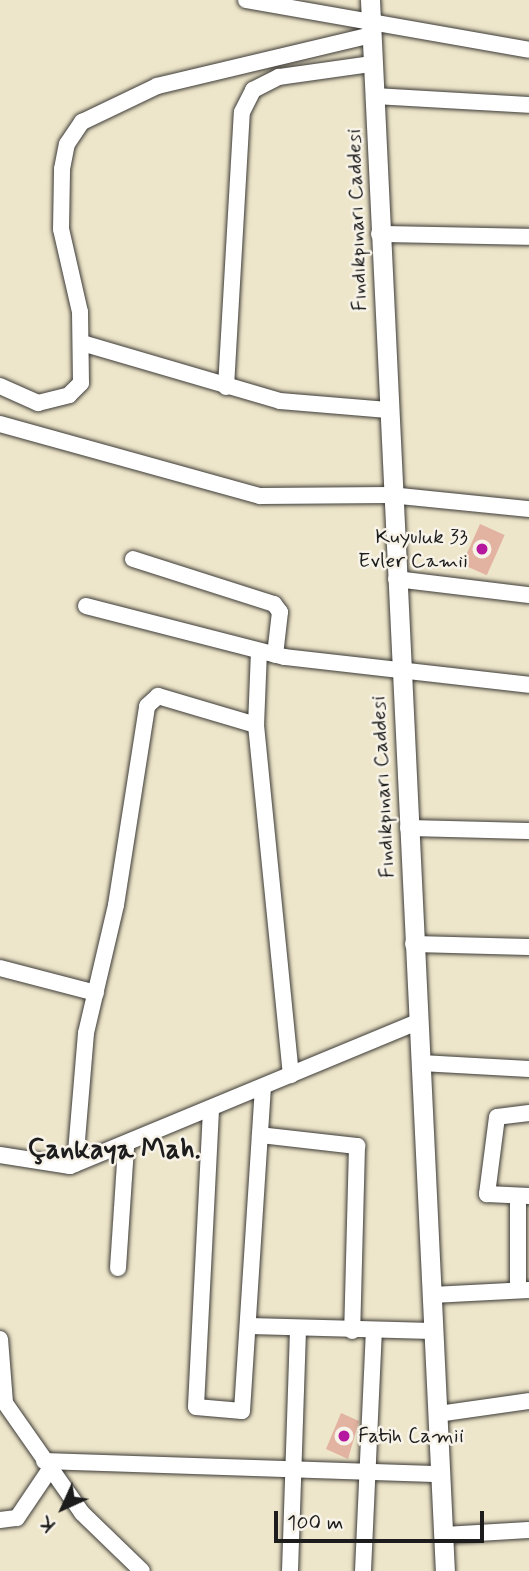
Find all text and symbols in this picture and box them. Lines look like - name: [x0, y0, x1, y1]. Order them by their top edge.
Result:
- street label: Fındıkpınarı Caddesi: [341, 128, 373, 312]
- place label: Kuyuluk 33 Evler Camii: [359, 524, 468, 574]
- marker: Kuyuluk 33 Evler Camii: [474, 541, 490, 557]
- street label: Fındıkpınarı Caddesi: [366, 695, 400, 879]
- district label: Çankaya Mah.: [28, 1134, 200, 1168]
- place label: Fatih Camii: [358, 1423, 464, 1449]
- marker: Fatih Camii: [336, 1428, 352, 1444]
- north arrow: [28, 1473, 98, 1543]
- scale bar: [277, 1498, 487, 1542]
- text: 100 m: [287, 1509, 343, 1537]
- text: K: [34, 1510, 61, 1537]

